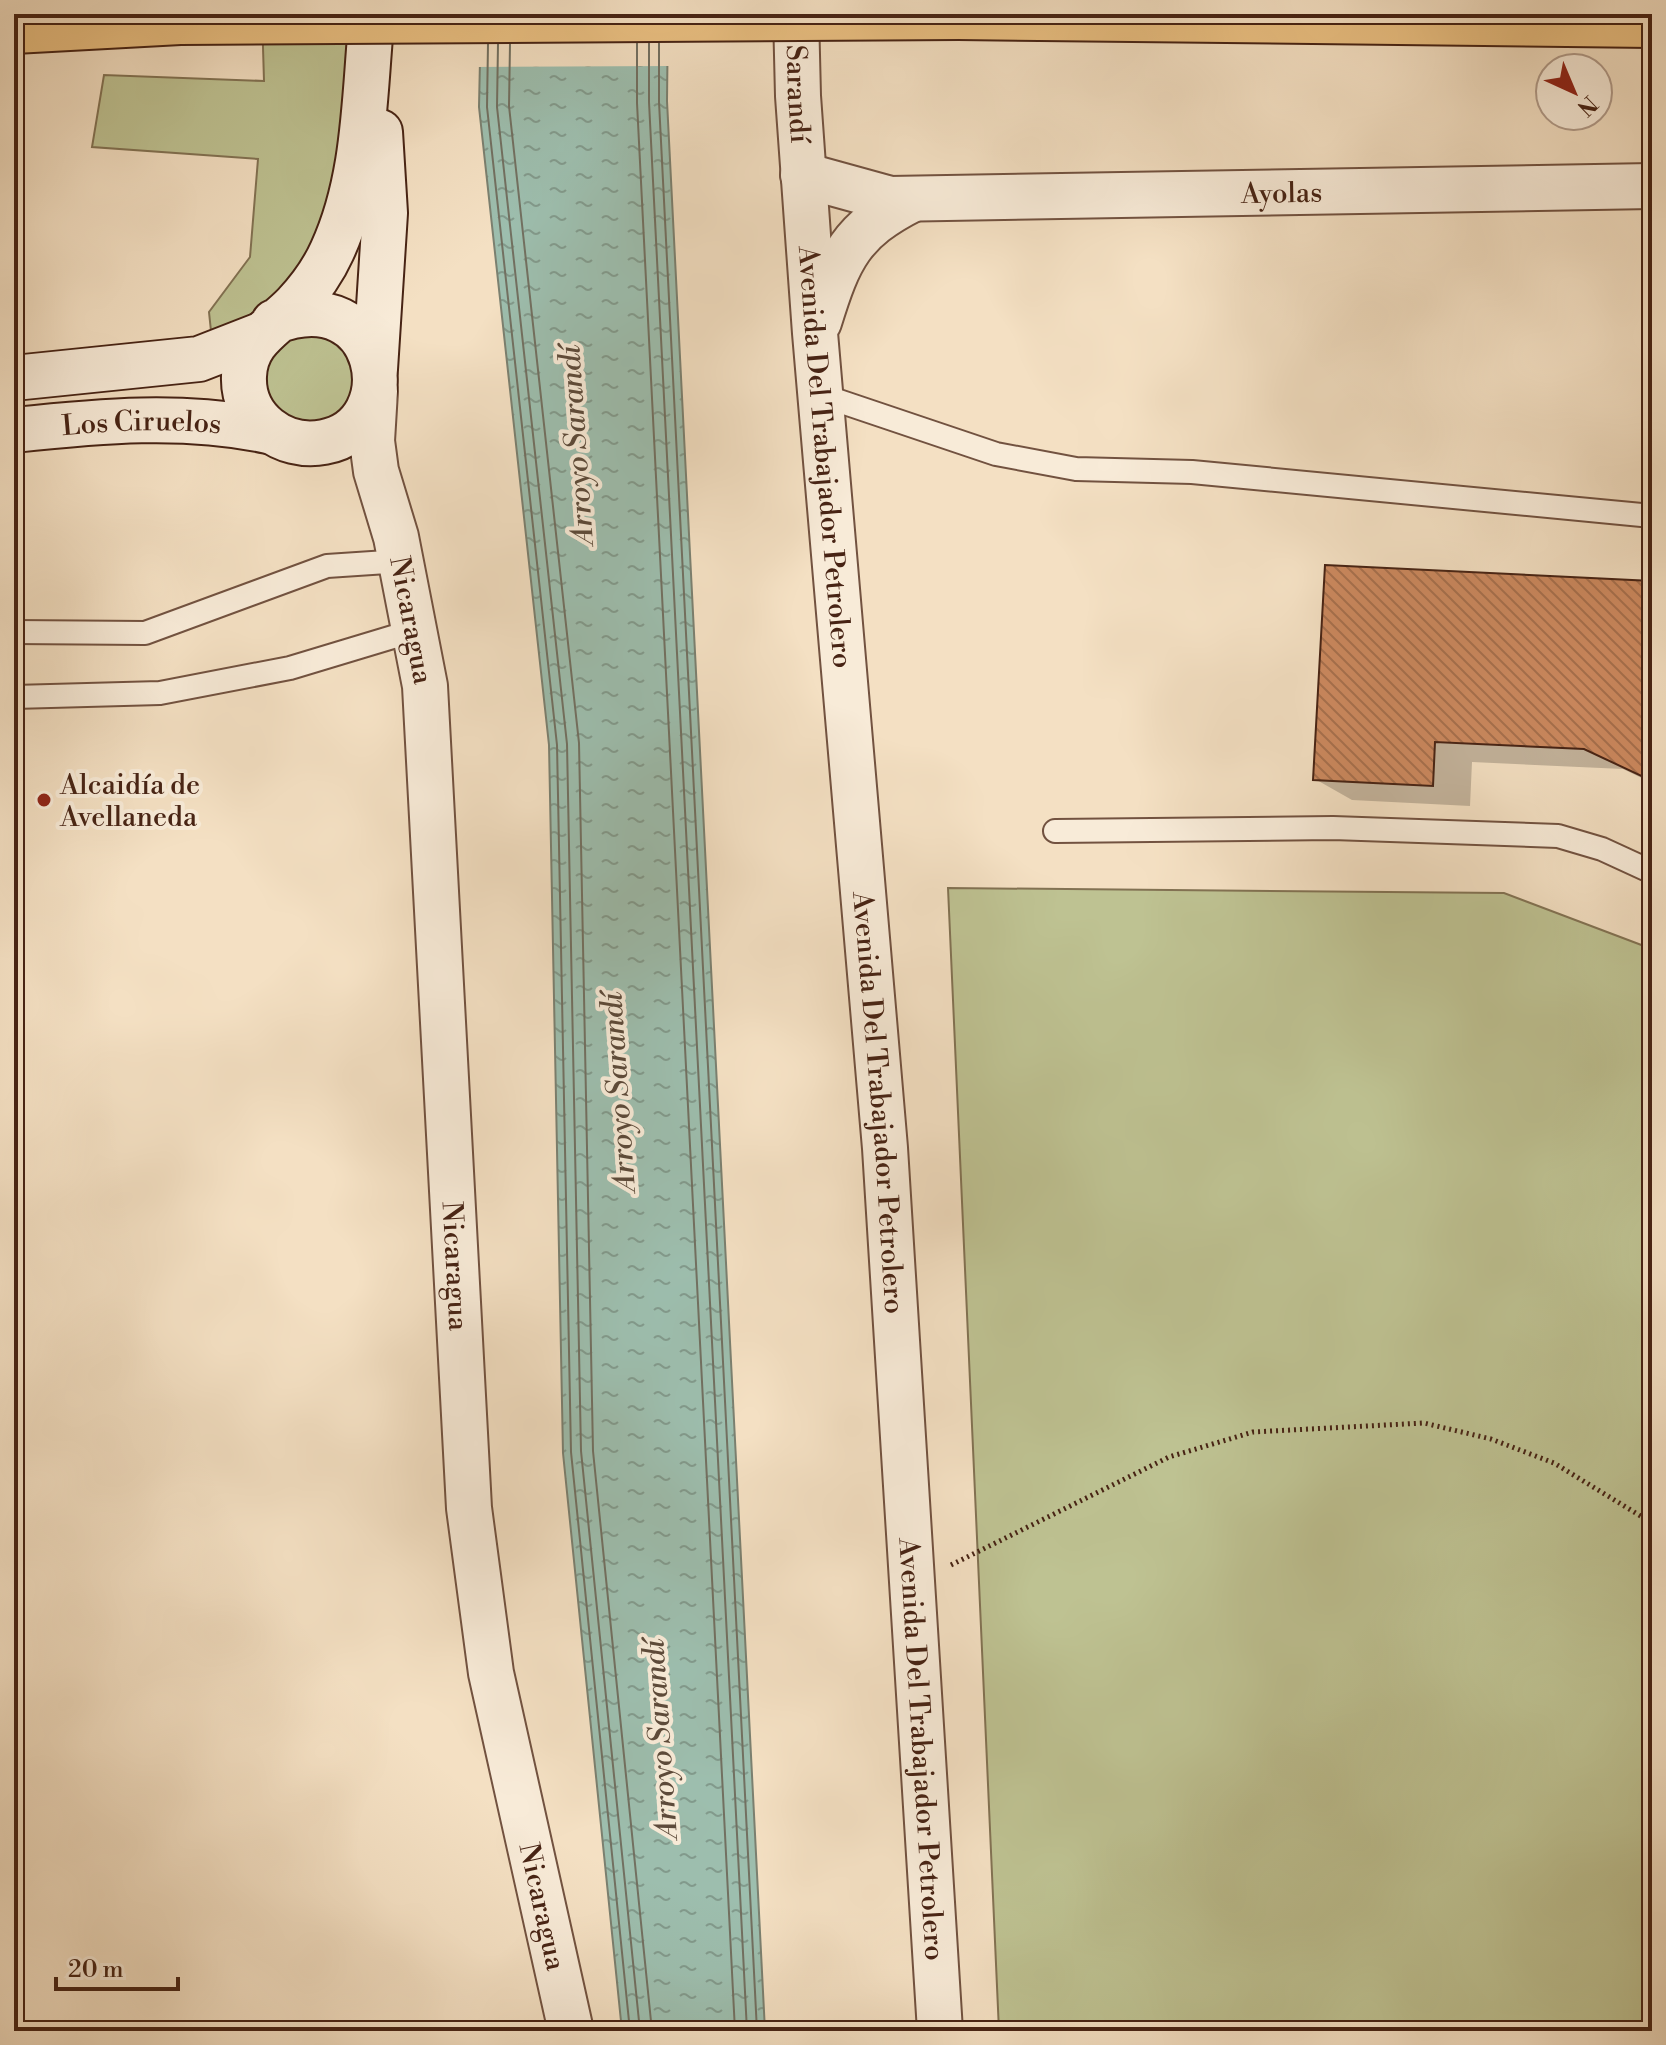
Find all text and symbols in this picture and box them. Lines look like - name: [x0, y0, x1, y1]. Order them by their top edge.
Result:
- street label: Sarandí: [778, 44, 817, 146]
- north arrow: [1534, 52, 1614, 132]
- text: N: [1571, 90, 1602, 121]
- street label: Ayolas: [1240, 176, 1323, 212]
- street label: Avenida Del Trabajador Petrolero: [790, 244, 860, 670]
- water label: Arroyo Sarandí: [551, 340, 603, 549]
- street label: Los Ciruelos: [60, 404, 223, 444]
- street label: Nicaragua: [381, 554, 440, 688]
- place label: Alcaidía de Avellaneda: [59, 768, 200, 835]
- marker: Alcaidía de Avellaneda: [35, 791, 53, 809]
- street label: Avenida Del Trabajador Petrolero: [844, 889, 911, 1315]
- water label: Arroyo Sarandí: [593, 987, 645, 1196]
- street label: Nicaragua: [434, 1201, 476, 1332]
- street label: Avenida Del Trabajador Petrolero: [890, 1536, 952, 1962]
- water label: Arroyo Sarandí: [635, 1634, 687, 1843]
- street label: Nicaragua: [511, 1840, 573, 1974]
- scale bar: [56, 1941, 178, 1991]
- text: 20 m: [68, 1955, 124, 1985]

